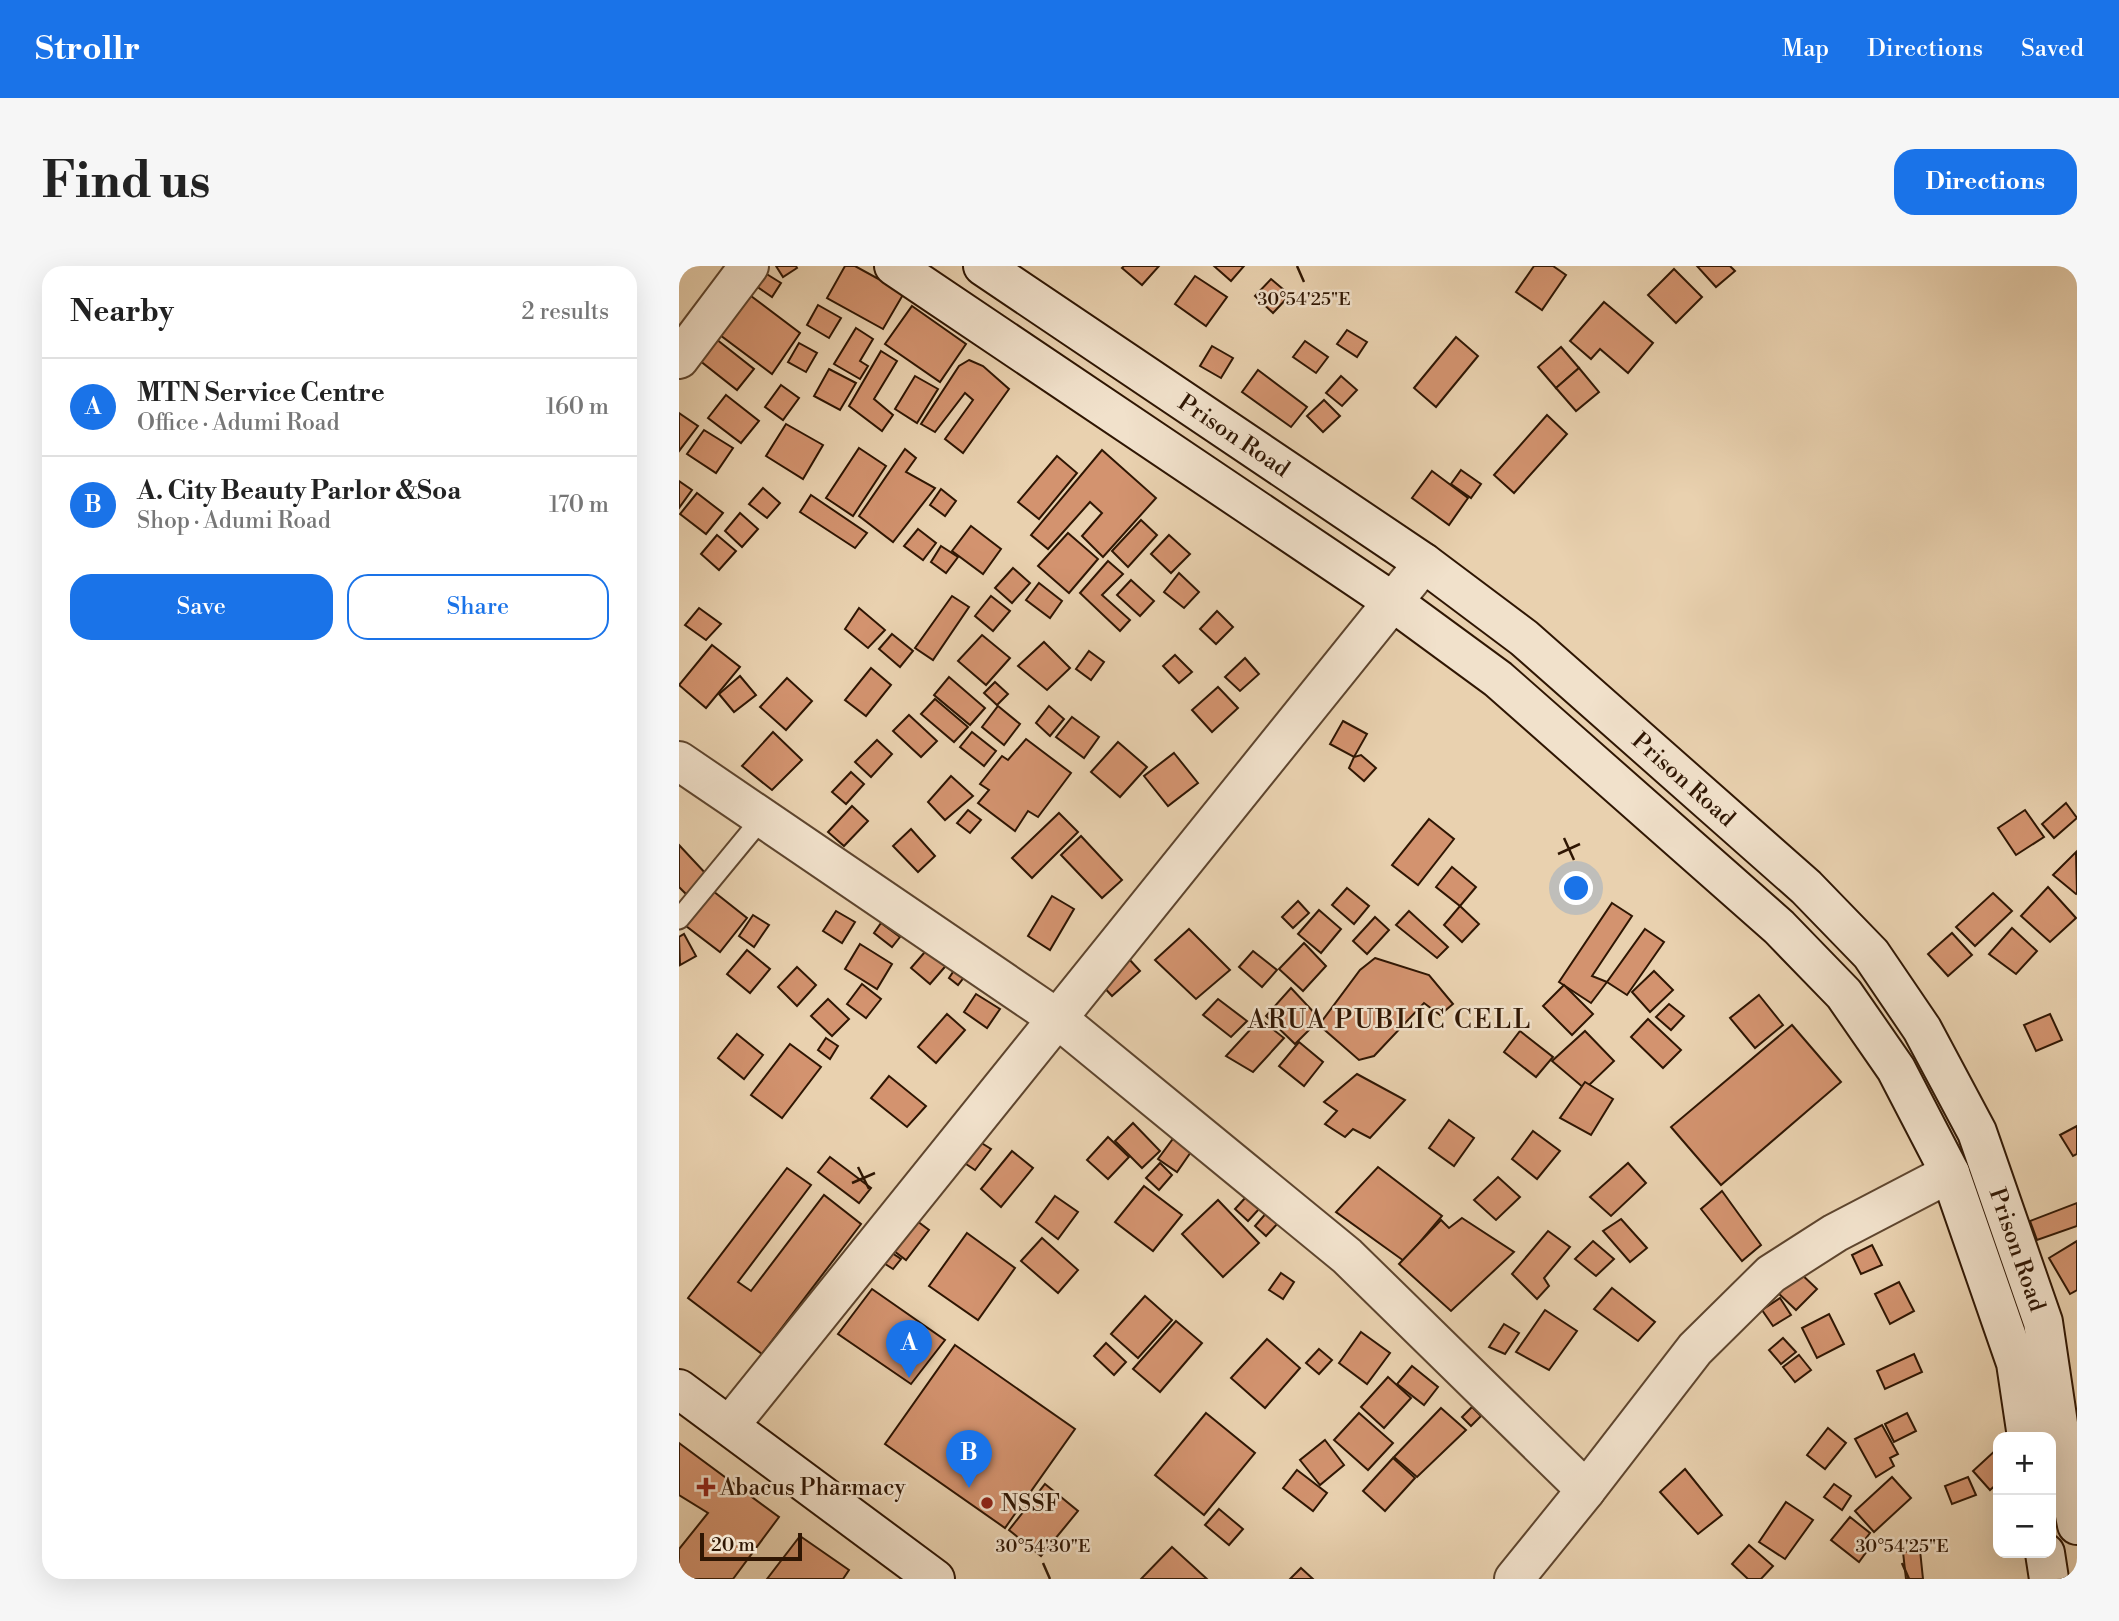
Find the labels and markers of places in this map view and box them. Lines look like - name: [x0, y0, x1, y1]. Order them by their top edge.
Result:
- pin: A: [886, 1320, 932, 1378]
- pin: B: [946, 1430, 992, 1488]
- place label: Abacus Pharmacy: [719, 1474, 907, 1502]
- marker: Abacus Pharmacy: [698, 1479, 714, 1495]
- place label: NSSF: [1001, 1490, 1060, 1518]
- marker: NSSF: [979, 1495, 995, 1511]

